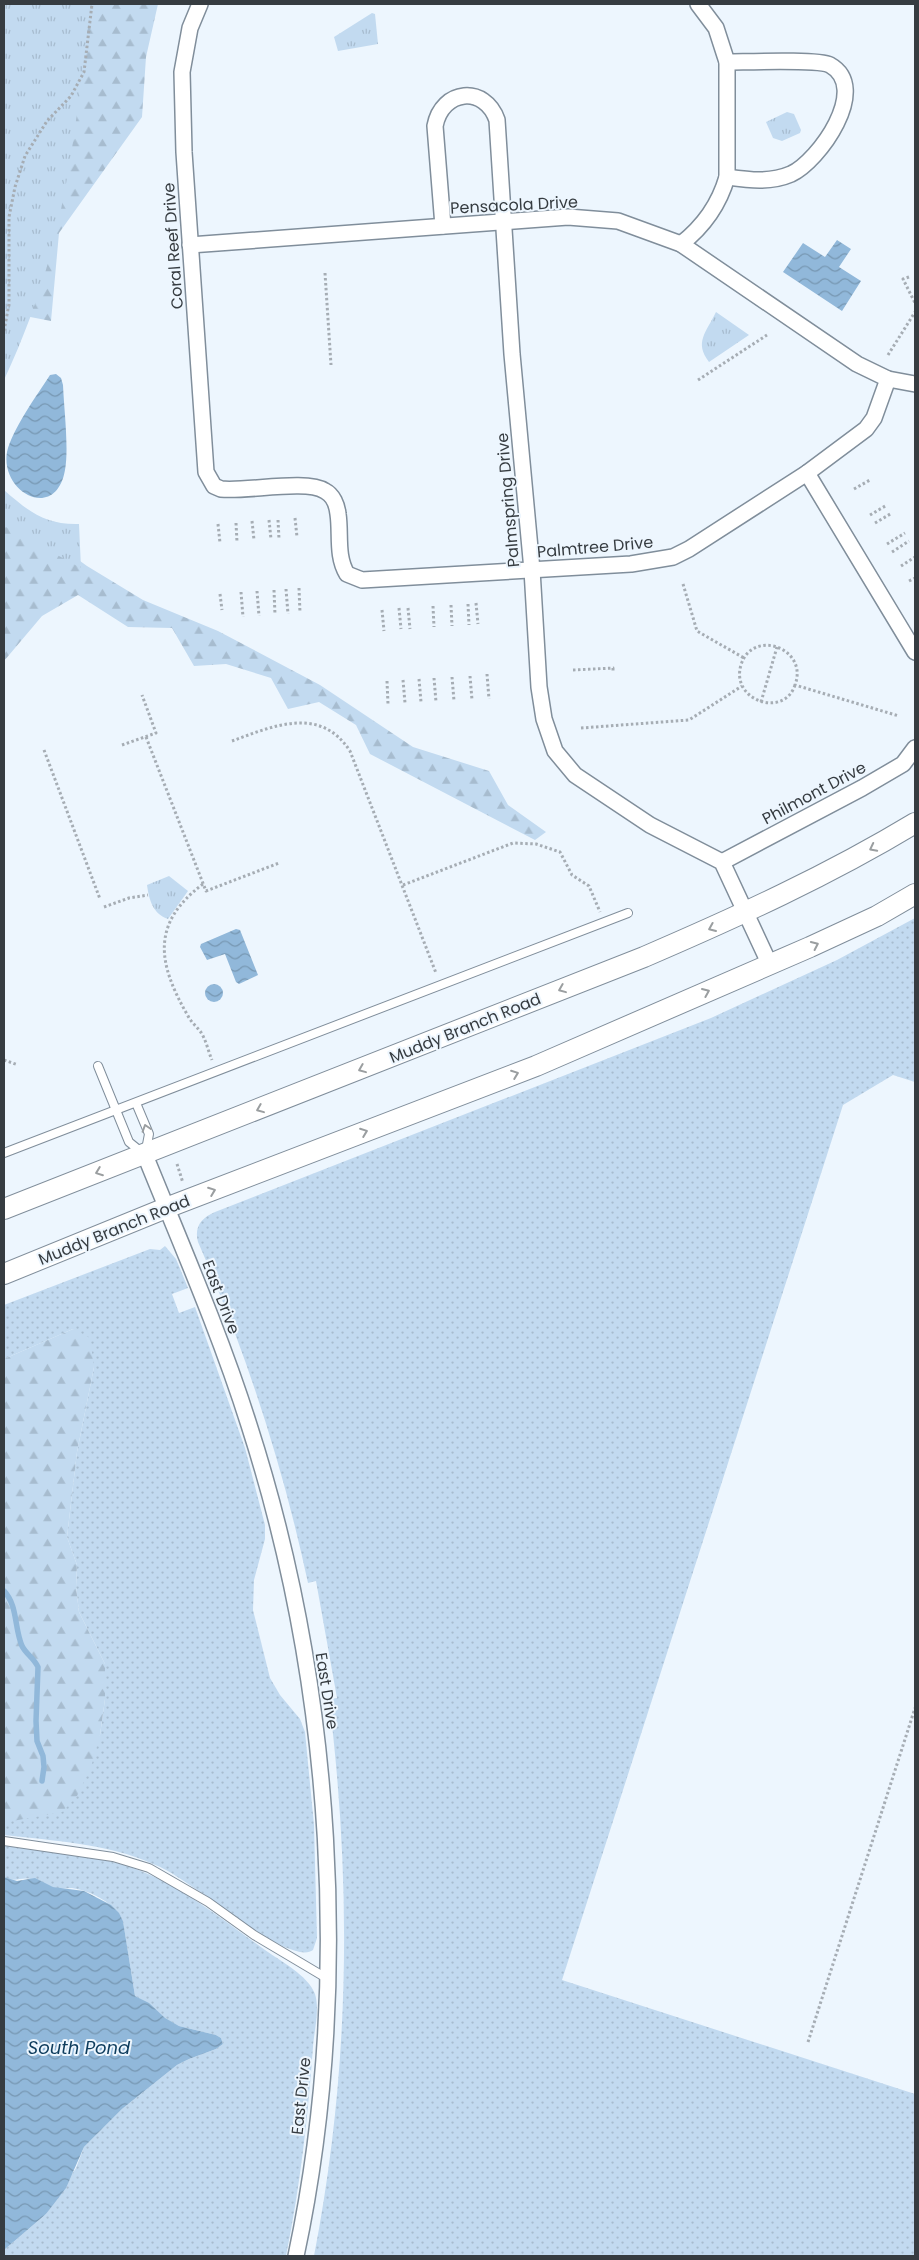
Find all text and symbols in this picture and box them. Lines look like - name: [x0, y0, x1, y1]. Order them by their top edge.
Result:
- street label: Coral Reef Drive: [157, 182, 189, 310]
- street label: Pensacola Drive: [450, 190, 578, 220]
- street label: Palmspring Drive: [491, 432, 525, 568]
- street label: Palmtree Drive: [536, 530, 654, 564]
- street label: Philmont Drive: [758, 756, 870, 830]
- one-way arrow: [869, 842, 878, 852]
- one-way arrow: [708, 921, 717, 932]
- one-way arrow: [810, 940, 819, 951]
- one-way arrow: [558, 984, 566, 994]
- street label: Muddy Branch Road: [386, 987, 544, 1069]
- one-way arrow: [701, 987, 710, 998]
- one-way arrow: [358, 1063, 367, 1073]
- one-way arrow: [510, 1070, 519, 1080]
- one-way arrow: [256, 1103, 265, 1113]
- one-way arrow: [141, 1124, 151, 1133]
- one-way arrow: [359, 1128, 367, 1138]
- one-way arrow: [95, 1166, 104, 1176]
- one-way arrow: [207, 1187, 216, 1197]
- street label: Muddy Branch Road: [35, 1189, 193, 1271]
- street label: East Drive: [196, 1257, 246, 1337]
- street label: East Drive: [310, 1651, 344, 1731]
- water label: South Pond: [28, 2035, 131, 2060]
- street label: East Drive: [286, 2056, 316, 2136]

